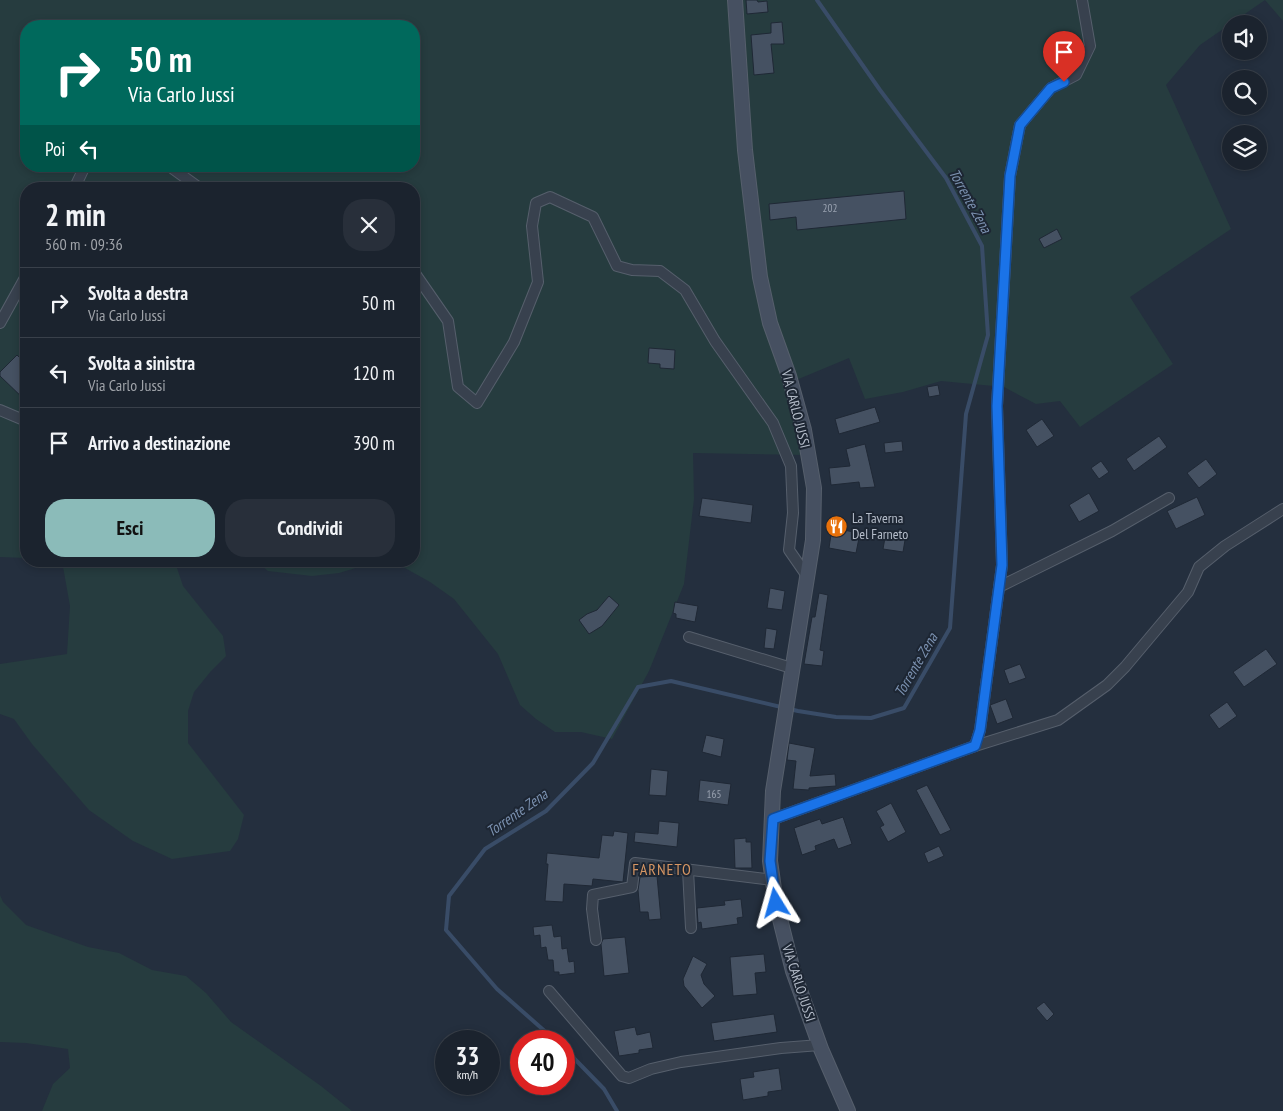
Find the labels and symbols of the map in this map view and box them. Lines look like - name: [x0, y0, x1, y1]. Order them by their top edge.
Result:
- pin: [1043, 31, 1085, 82]
- water label: Torrente Zena: [945, 165, 996, 237]
- house number: 202: [823, 201, 837, 215]
- street label: VIA CARLO JUSSI: [777, 367, 814, 450]
- place label: La Taverna Del Farneto: [852, 509, 908, 543]
- restaurant icon: La Taverna Del Farneto: [824, 514, 848, 538]
- water label: Torrente Zena: [890, 629, 942, 700]
- water label: Torrente Zena: [482, 784, 552, 841]
- house number: 165: [707, 787, 721, 801]
- district label: FARNETO: [632, 859, 692, 879]
- position arrow: [749, 876, 801, 928]
- street label: VIA CARLO JUSSI: [778, 941, 820, 1024]
- speed limit sign: 40: [510, 1030, 575, 1095]

